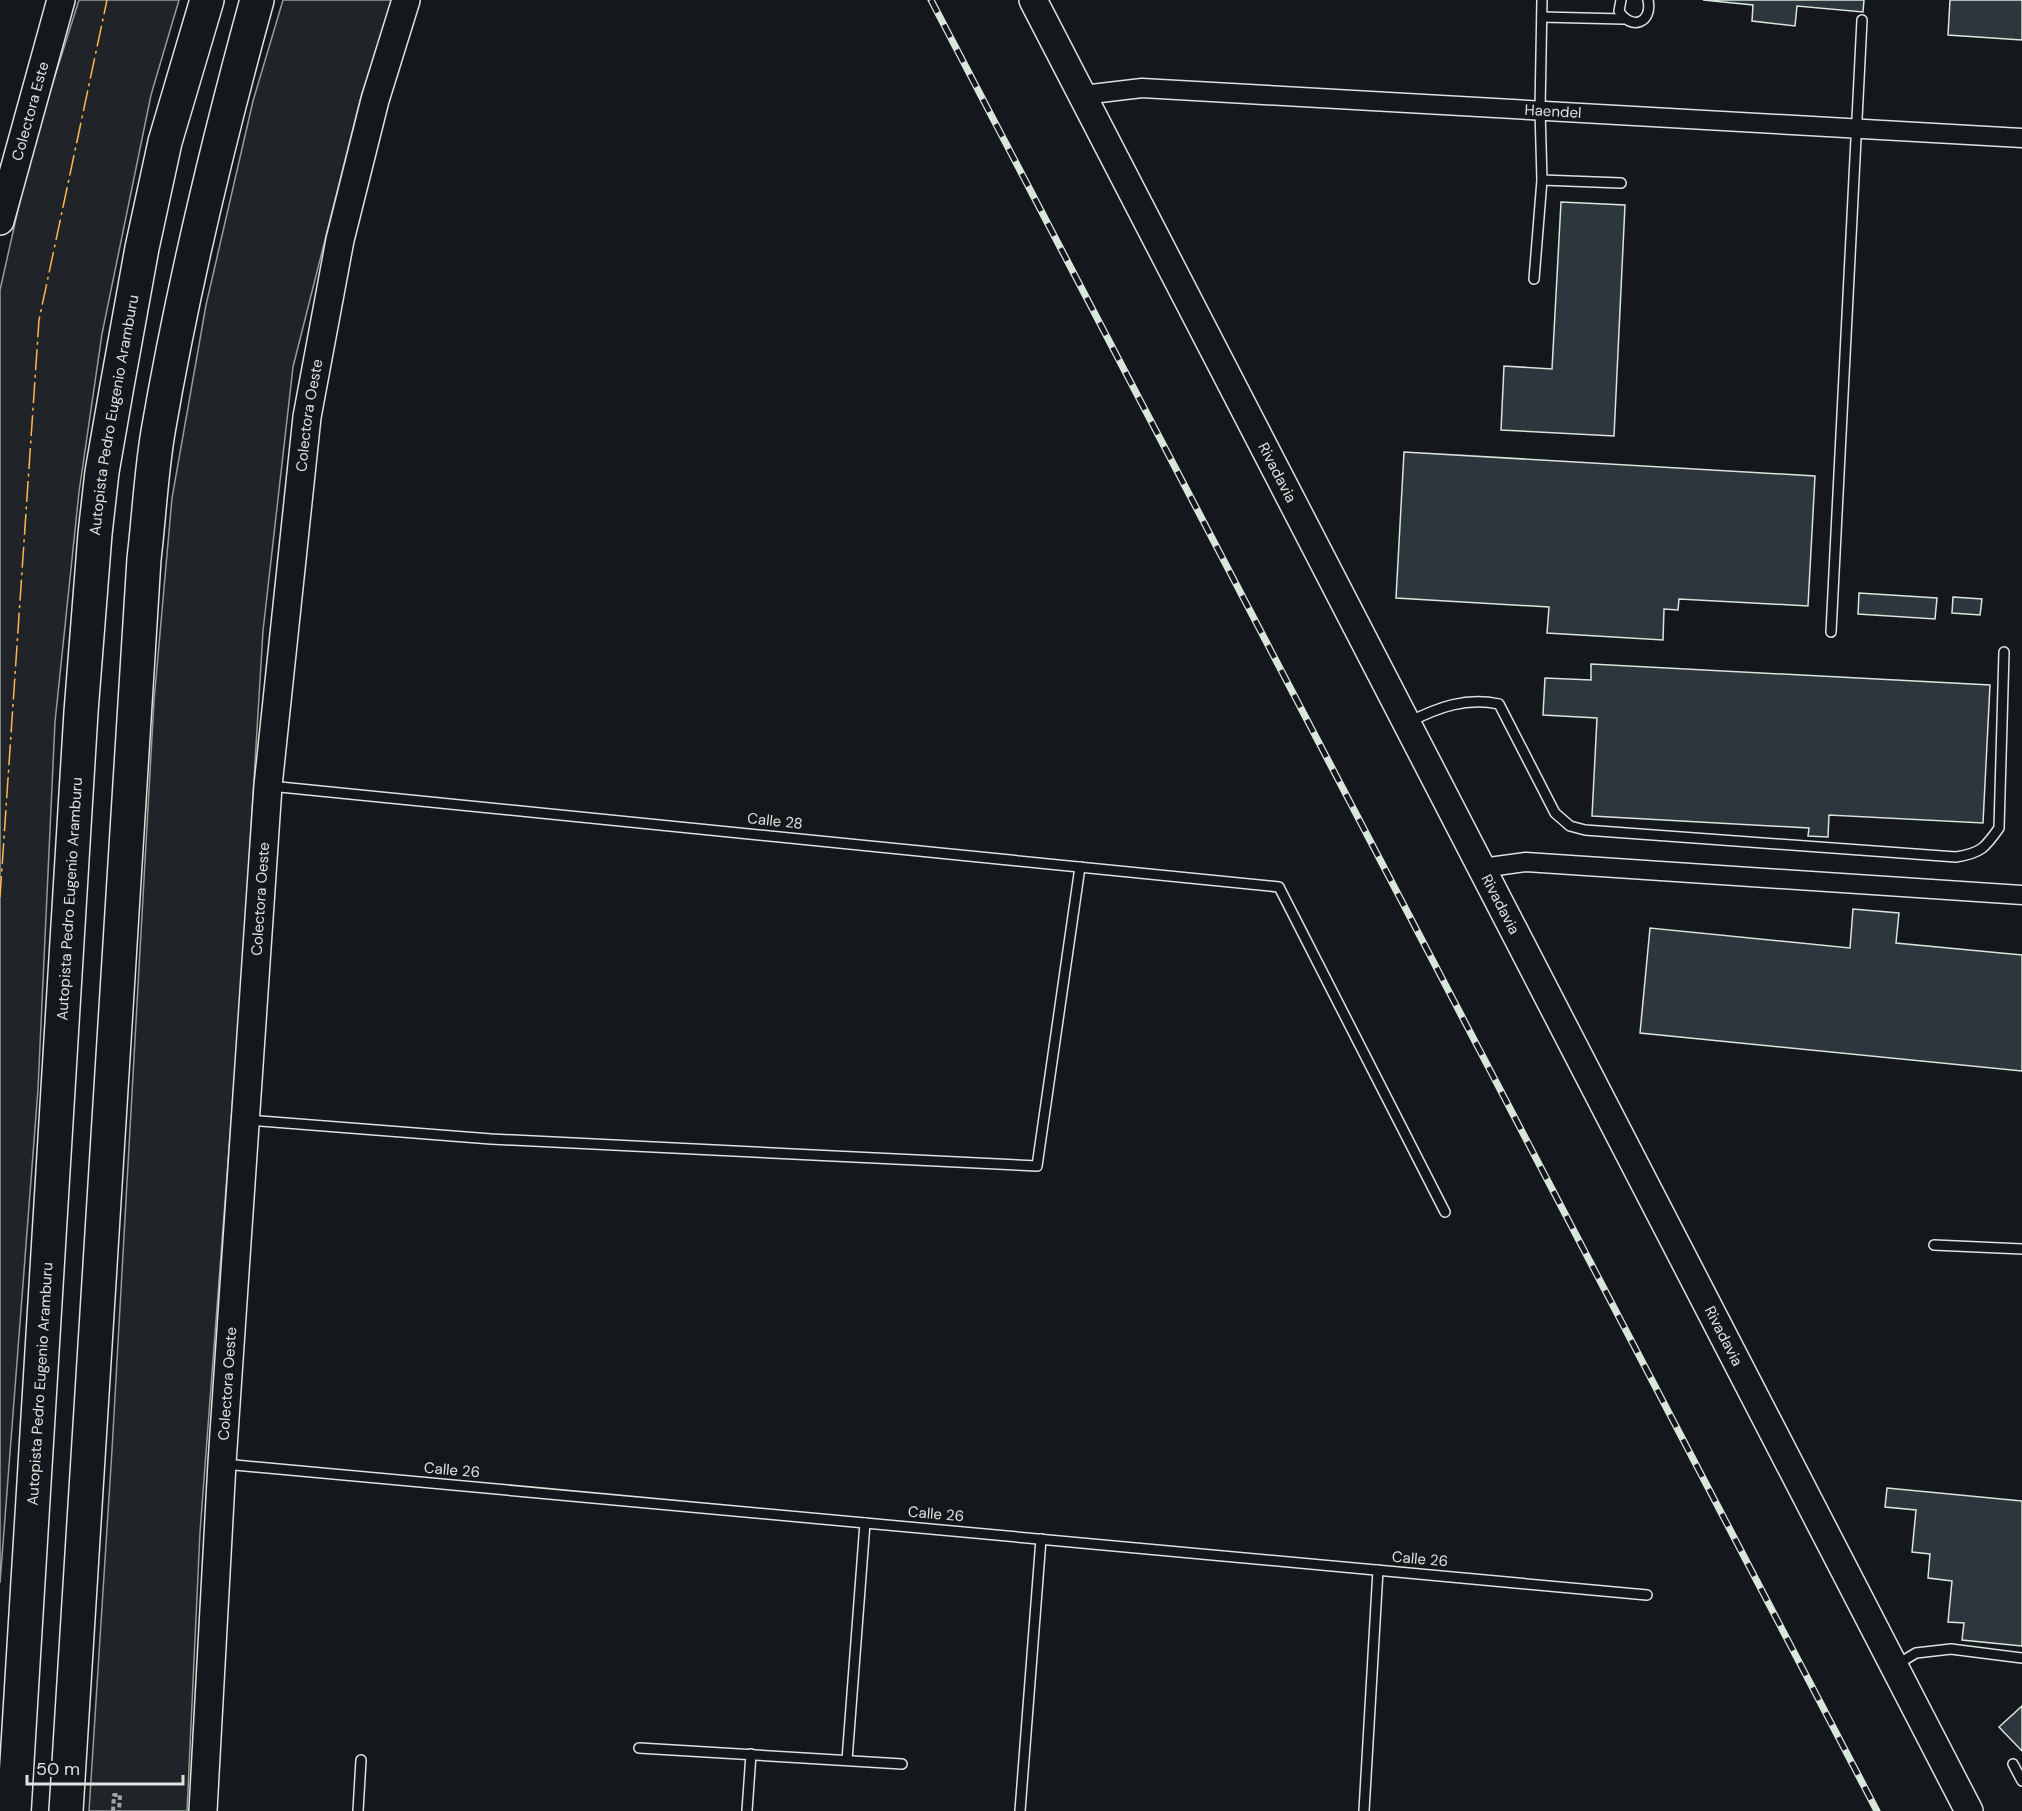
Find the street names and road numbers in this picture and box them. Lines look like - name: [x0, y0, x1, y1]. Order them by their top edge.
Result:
- street label: Colectora Este: [7, 59, 54, 163]
- street label: Haendel: [1524, 100, 1582, 123]
- street label: Autopista Pedro Eugenio Aramburu: [85, 293, 143, 537]
- street label: Colectora Oeste: [291, 357, 328, 473]
- street label: Rivadavia: [1253, 439, 1301, 506]
- street label: Autopista Pedro Eugenio Aramburu: [52, 776, 87, 1021]
- street label: Calle 28: [746, 808, 804, 834]
- street label: Colectora Oeste: [246, 841, 274, 956]
- street label: Rivadavia: [1477, 871, 1524, 938]
- street label: Autopista Pedro Eugenio Aramburu: [23, 1262, 57, 1506]
- street label: Rivadavia: [1700, 1303, 1747, 1370]
- street label: Colectora Oeste: [214, 1326, 241, 1441]
- street label: Calle 26: [423, 1458, 481, 1482]
- street label: Calle 26: [907, 1502, 965, 1526]
- street label: Calle 26: [1391, 1547, 1449, 1571]

